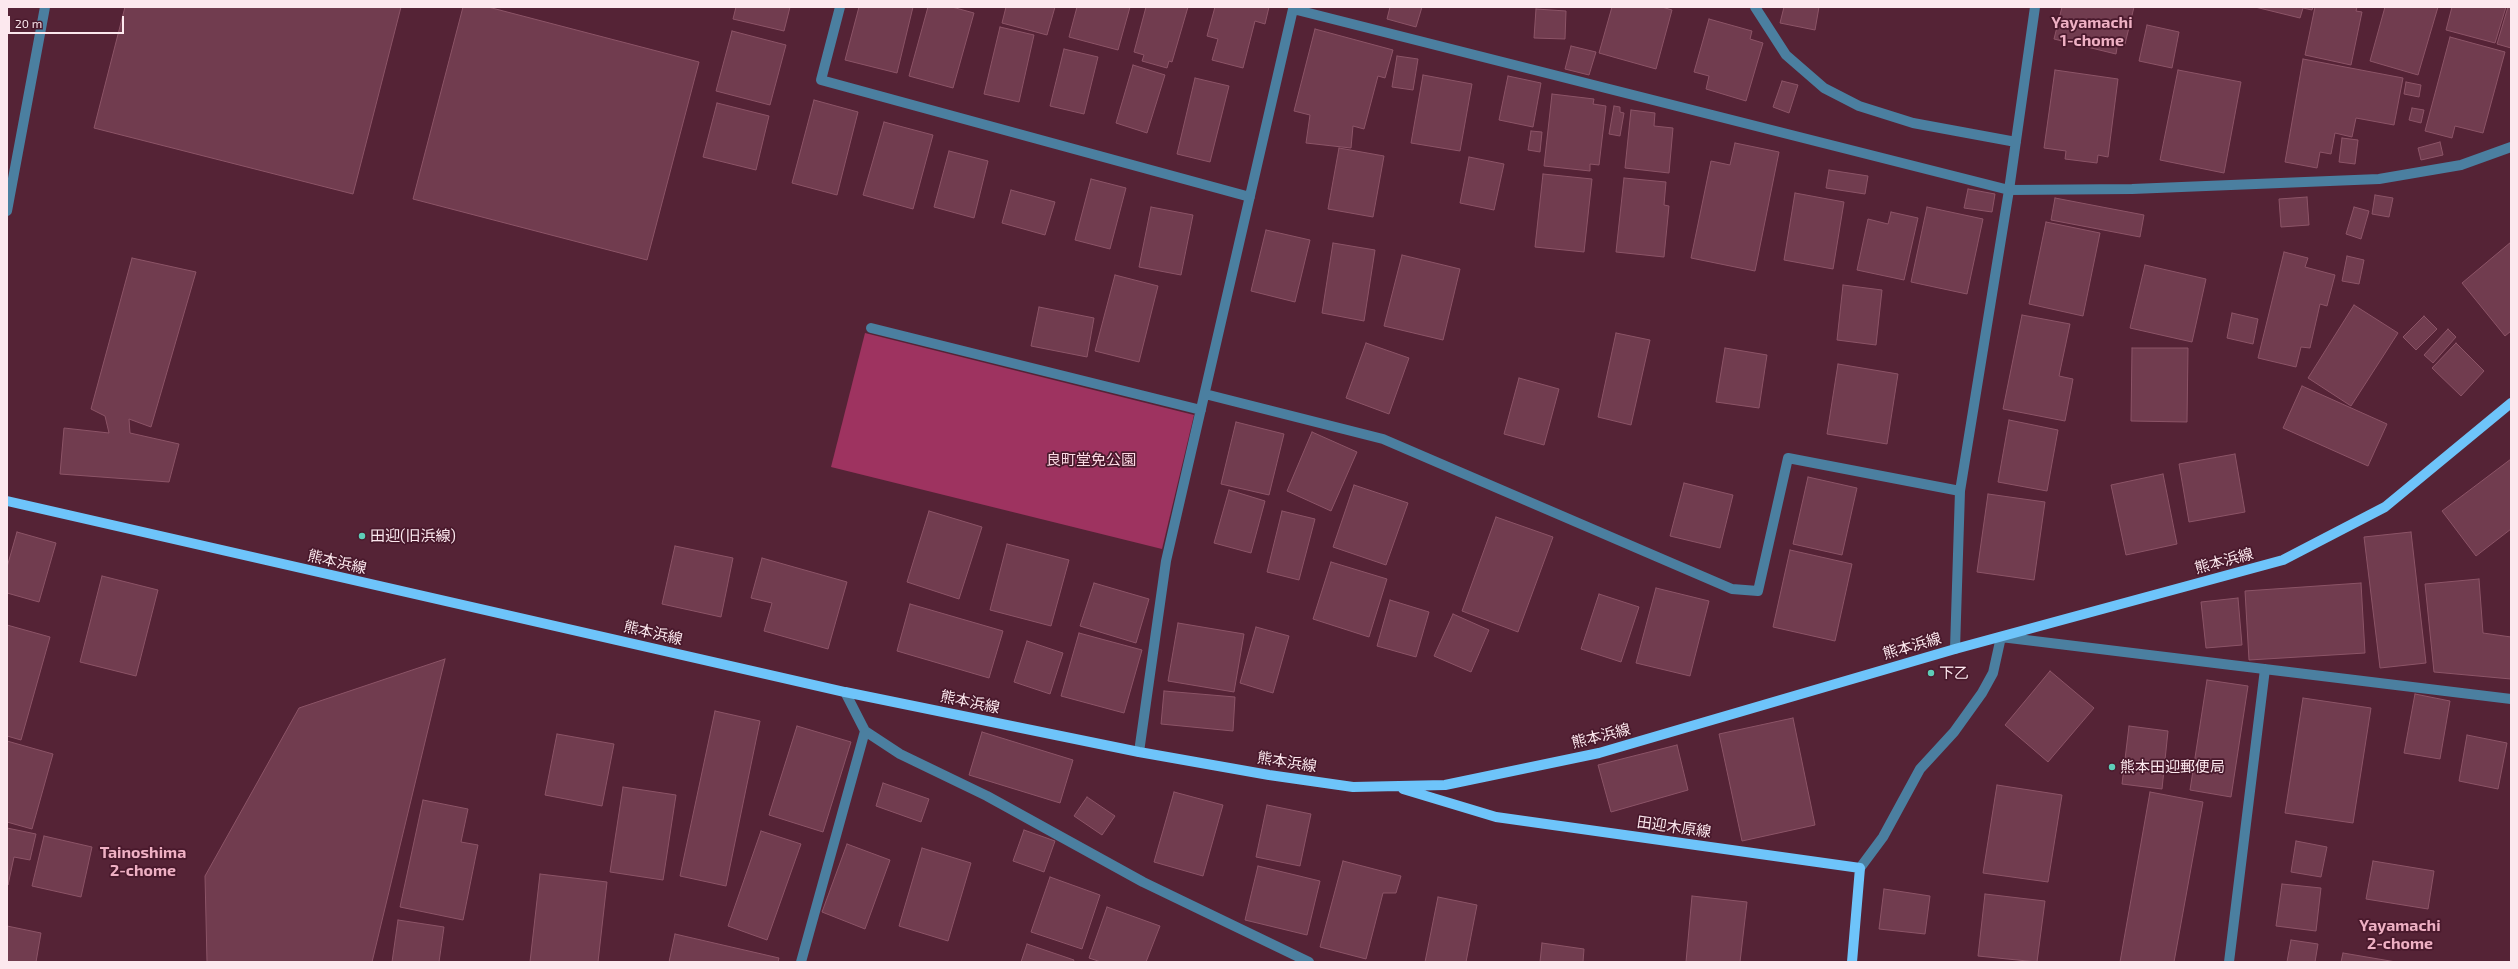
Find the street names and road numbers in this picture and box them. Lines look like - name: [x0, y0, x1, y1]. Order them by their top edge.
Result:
- street label: 熊本浜線: [2193, 545, 2255, 577]
- street label: 熊本浜線: [306, 546, 368, 578]
- street label: 熊本浜線: [622, 617, 684, 649]
- street label: 熊本浜線: [1881, 629, 1943, 663]
- street label: 熊本浜線: [939, 687, 1001, 717]
- street label: 熊本浜線: [1570, 720, 1632, 752]
- street label: 熊本浜線: [1256, 748, 1318, 776]
- street label: 田迎木原線: [1636, 813, 1712, 841]

